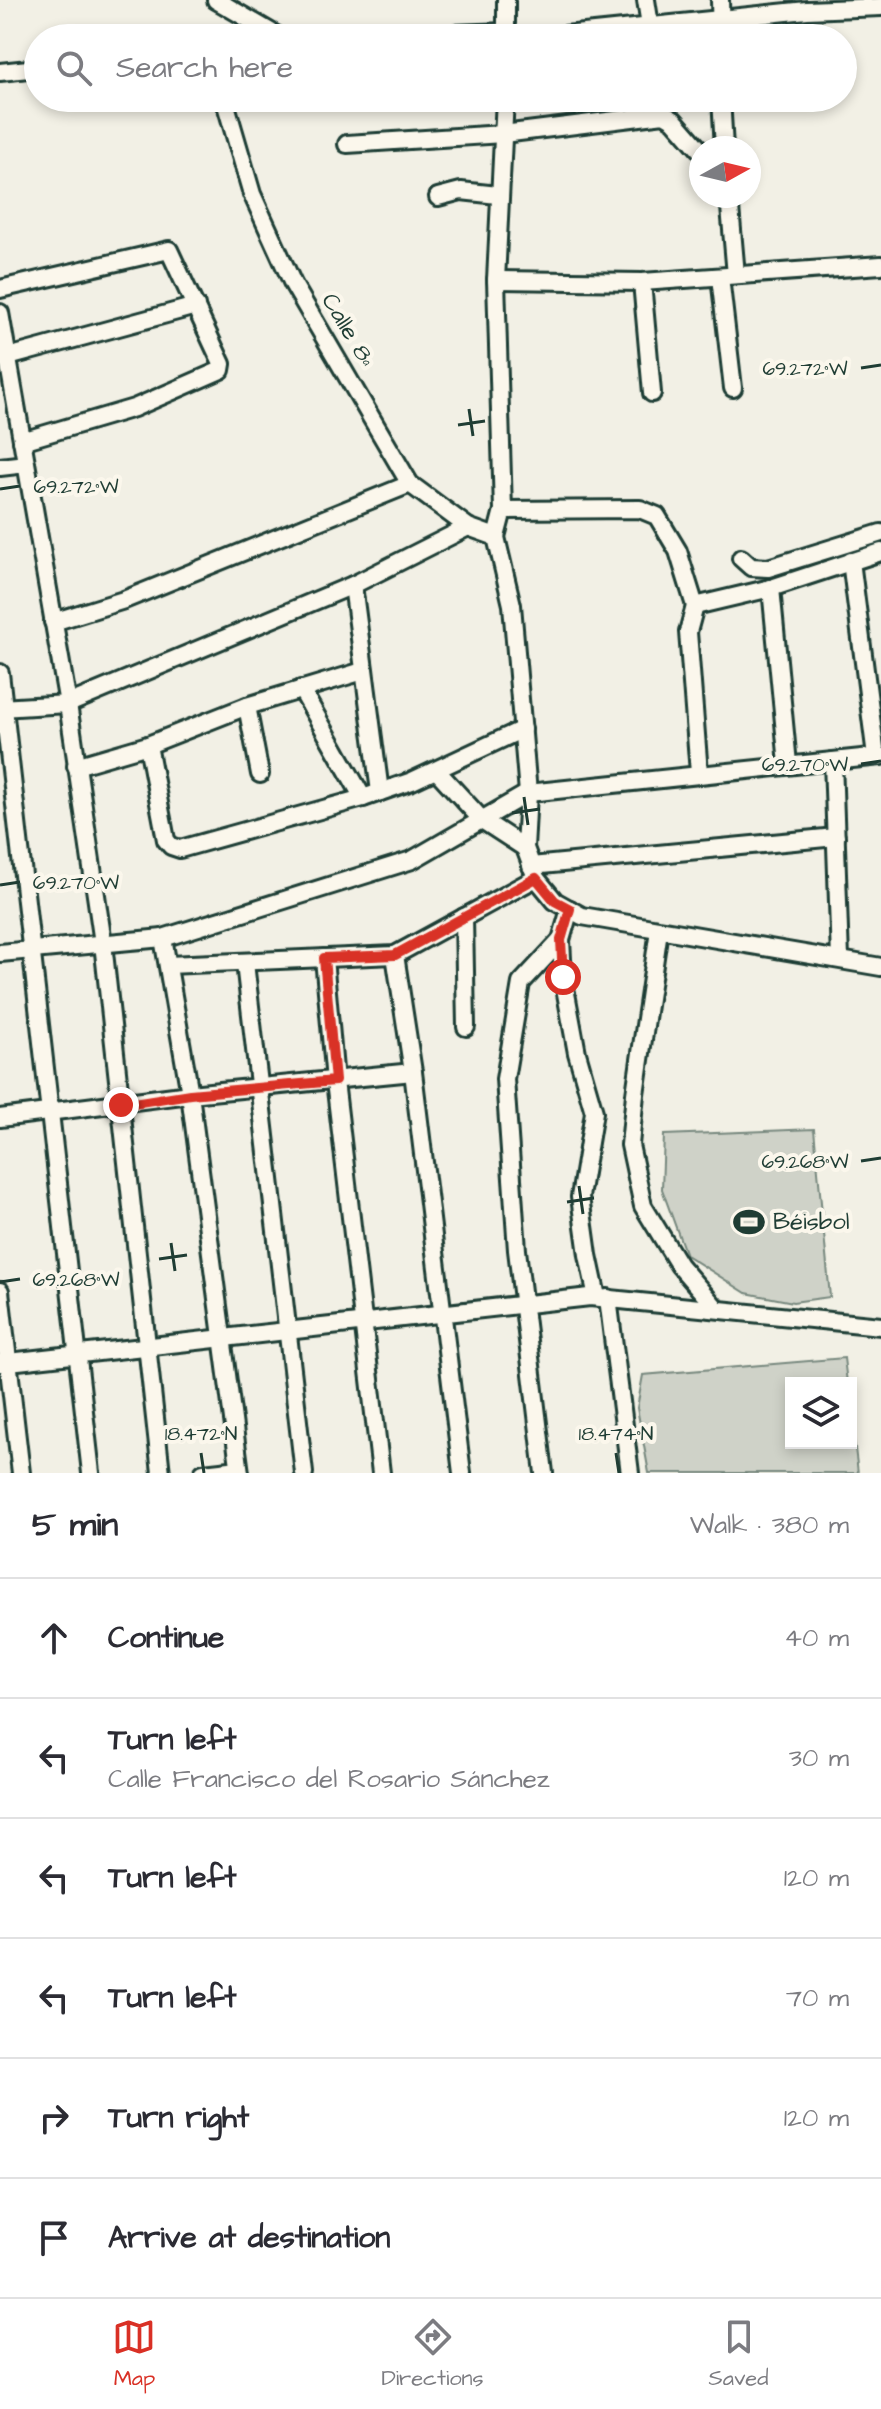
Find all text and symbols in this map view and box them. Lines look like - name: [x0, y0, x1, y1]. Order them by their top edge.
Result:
- search box: [24, 24, 857, 112]
- icon: search: [52, 46, 96, 90]
- text: Search here: [116, 47, 293, 89]
- north arrow: [689, 136, 761, 208]
- street label: Calle 8ª: [313, 287, 383, 373]
- text: 69.272°W: [762, 355, 848, 383]
- text: 69.272°W: [33, 473, 119, 501]
- text: 69.270°W: [762, 751, 848, 779]
- text: 69.270°W: [33, 869, 119, 897]
- route start: [545, 959, 581, 995]
- route end: [103, 1087, 139, 1123]
- text: 69.268°W: [762, 1148, 849, 1176]
- sports icon: Béisbol: [732, 1205, 766, 1239]
- place label: Béisbol: [773, 1205, 849, 1239]
- text: 69.268°W: [33, 1266, 120, 1294]
- map controls: [785, 1377, 857, 1449]
- button: layers: [785, 1377, 857, 1449]
- text: 18.472°N: [165, 1420, 237, 1448]
- text: 18.474°N: [579, 1420, 653, 1448]
- text: 5 min: [32, 1501, 118, 1549]
- text: Walk · 380 m: [690, 1507, 849, 1543]
- icon: ahead: [32, 1616, 76, 1660]
- text: Continue: [108, 1617, 224, 1659]
- text: 40 m: [784, 1620, 849, 1656]
- text: Turn left: [108, 1719, 236, 1761]
- icon: left: [32, 1736, 76, 1780]
- text: 30 m: [789, 1740, 849, 1776]
- text: Calle Francisco del Rosario Sánchez: [108, 1761, 550, 1797]
- icon: left: [32, 1856, 76, 1900]
- text: Turn left: [108, 1857, 236, 1899]
- text: 120 m: [784, 1860, 849, 1896]
- icon: left: [32, 1976, 76, 2020]
- text: Turn left: [108, 1977, 236, 2019]
- text: 70 m: [786, 1980, 849, 2016]
- icon: right: [32, 2096, 76, 2140]
- text: Turn right: [108, 2097, 249, 2139]
- text: 120 m: [784, 2100, 849, 2136]
- icon: arrive: [32, 2216, 76, 2260]
- text: Arrive at destination: [108, 2217, 390, 2259]
- tab: Map: [112, 2315, 156, 2394]
- tab: Directions: [381, 2315, 484, 2394]
- tab: Saved: [709, 2315, 769, 2394]

